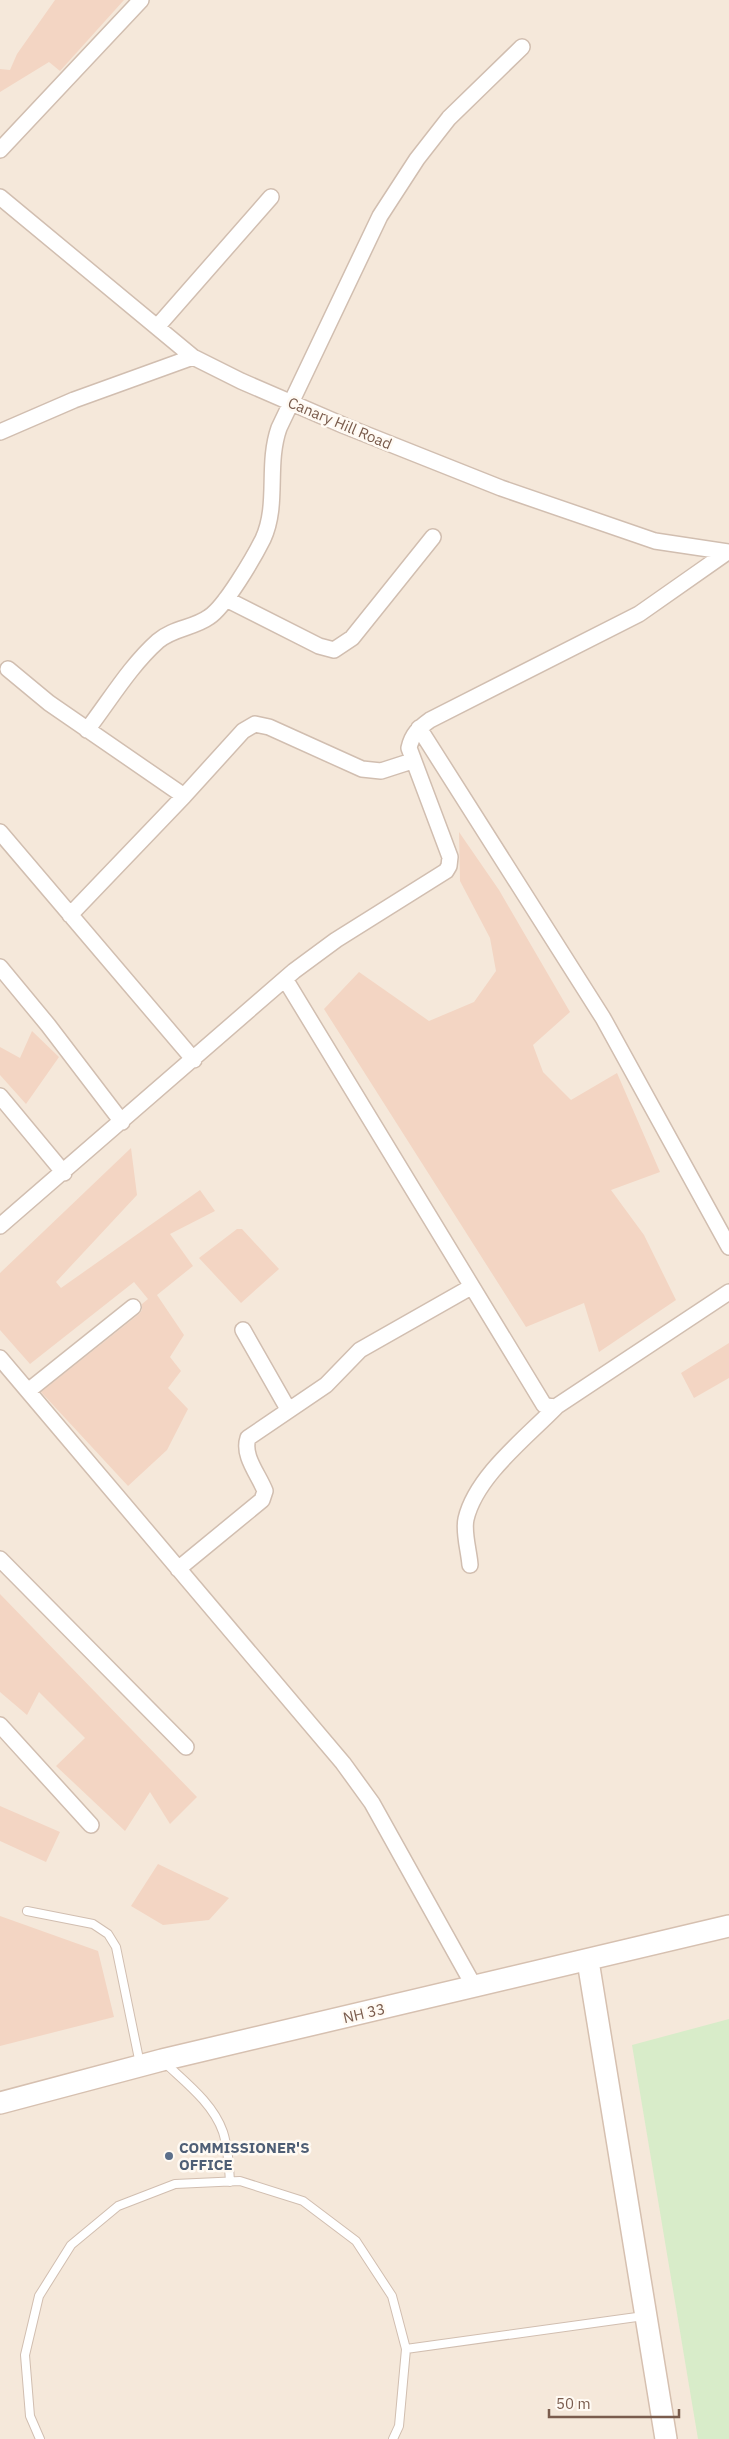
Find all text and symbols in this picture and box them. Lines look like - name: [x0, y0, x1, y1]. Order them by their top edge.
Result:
- street label: Canary Hill Road: [285, 393, 395, 453]
- street label: NH 33: [341, 1999, 387, 2027]
- place label: COMMISSIONER'S OFFICE: [179, 2138, 310, 2174]
- marker: COMMISSIONER'S OFFICE: [163, 2150, 175, 2162]
- scale bar: [549, 2386, 679, 2418]
- text: 50 m: [556, 2394, 591, 2413]

